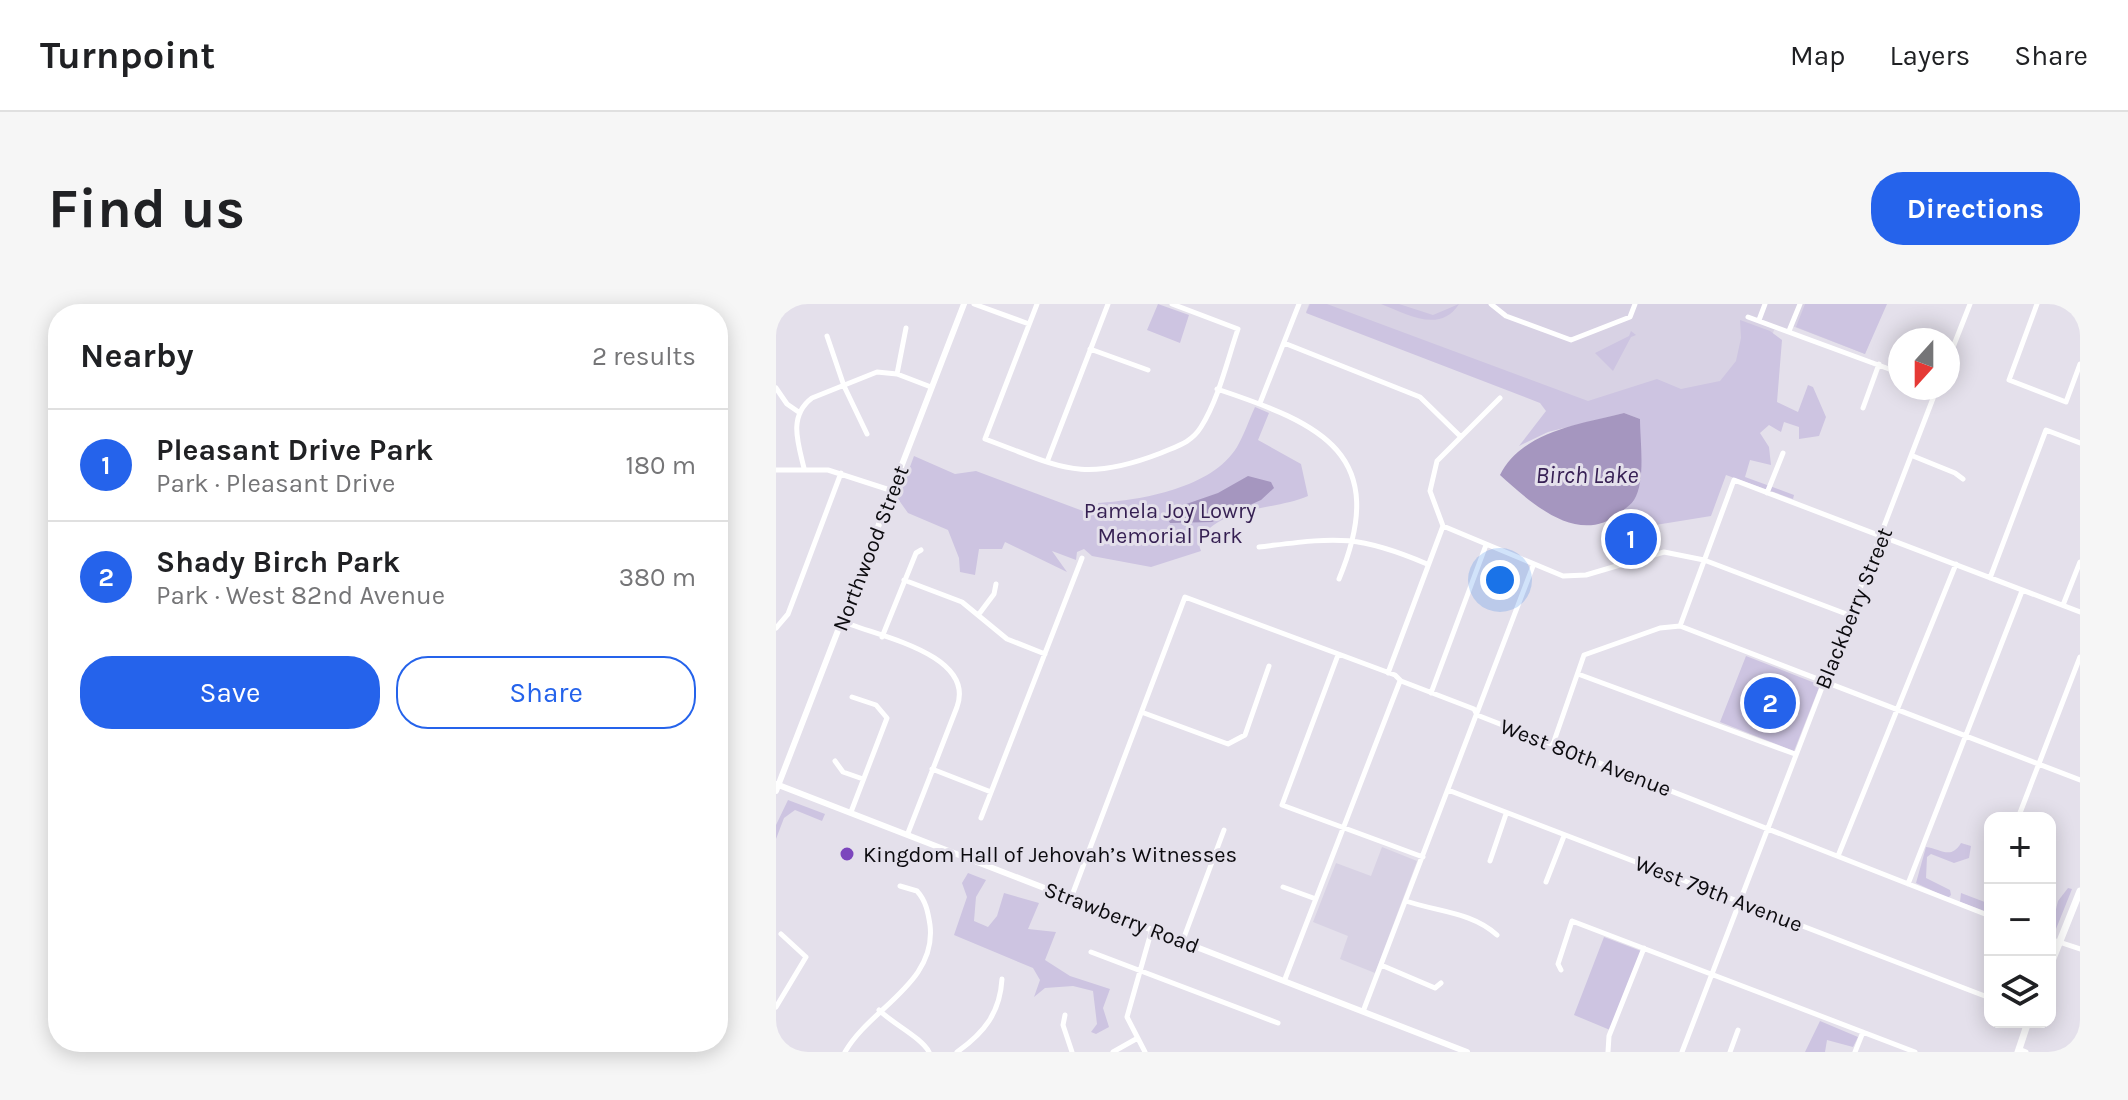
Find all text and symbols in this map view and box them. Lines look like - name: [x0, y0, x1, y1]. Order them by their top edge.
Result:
- text: Turnpoint: [40, 33, 215, 78]
- text: Map: [1790, 39, 1845, 72]
- text: Layers: [1889, 39, 1970, 72]
- text: Share: [2014, 39, 2088, 72]
- button: Directions: [1871, 172, 2080, 245]
- text: Find us: [48, 176, 245, 241]
- north arrow: [1888, 328, 1960, 400]
- text: Nearby: [80, 336, 194, 376]
- text: 2 results: [592, 341, 696, 372]
- text: Pleasant Drive Park: [156, 432, 433, 468]
- text: 1: [101, 450, 111, 481]
- text: 180 m: [626, 450, 696, 481]
- water label: Birch Lake: [1536, 461, 1638, 489]
- street label: Northwood Street: [827, 462, 914, 635]
- text: Park · Pleasant Drive: [156, 468, 395, 499]
- park label: Pamela Joy Lowry Memorial Park: [1084, 498, 1256, 549]
- pin: 1: [1605, 509, 1657, 569]
- street label: Blackberry Street: [1810, 524, 1898, 693]
- text: Shady Birch Park: [156, 544, 400, 580]
- your location: [1480, 560, 1520, 600]
- text: 2: [98, 562, 114, 593]
- text: 380 m: [619, 562, 696, 593]
- text: Park · West 82nd Avenue: [156, 580, 445, 611]
- button: Save: [80, 656, 380, 729]
- button: Share: [396, 656, 696, 729]
- pin: 2: [1744, 673, 1796, 733]
- street label: West 80th Avenue: [1496, 713, 1675, 803]
- map controls: [1984, 812, 2056, 1028]
- button: +: [1984, 812, 2056, 884]
- place label: Kingdom Hall of Jehovah’s Witnesses: [863, 842, 1237, 868]
- marker: Kingdom Hall of Jehovah’s Witnesses: [838, 845, 856, 863]
- street label: West 79th Avenue: [1631, 850, 1806, 938]
- street label: Strawberry Road: [1040, 876, 1203, 959]
- button: −: [1984, 884, 2056, 956]
- button: layers: [1984, 956, 2056, 1028]

